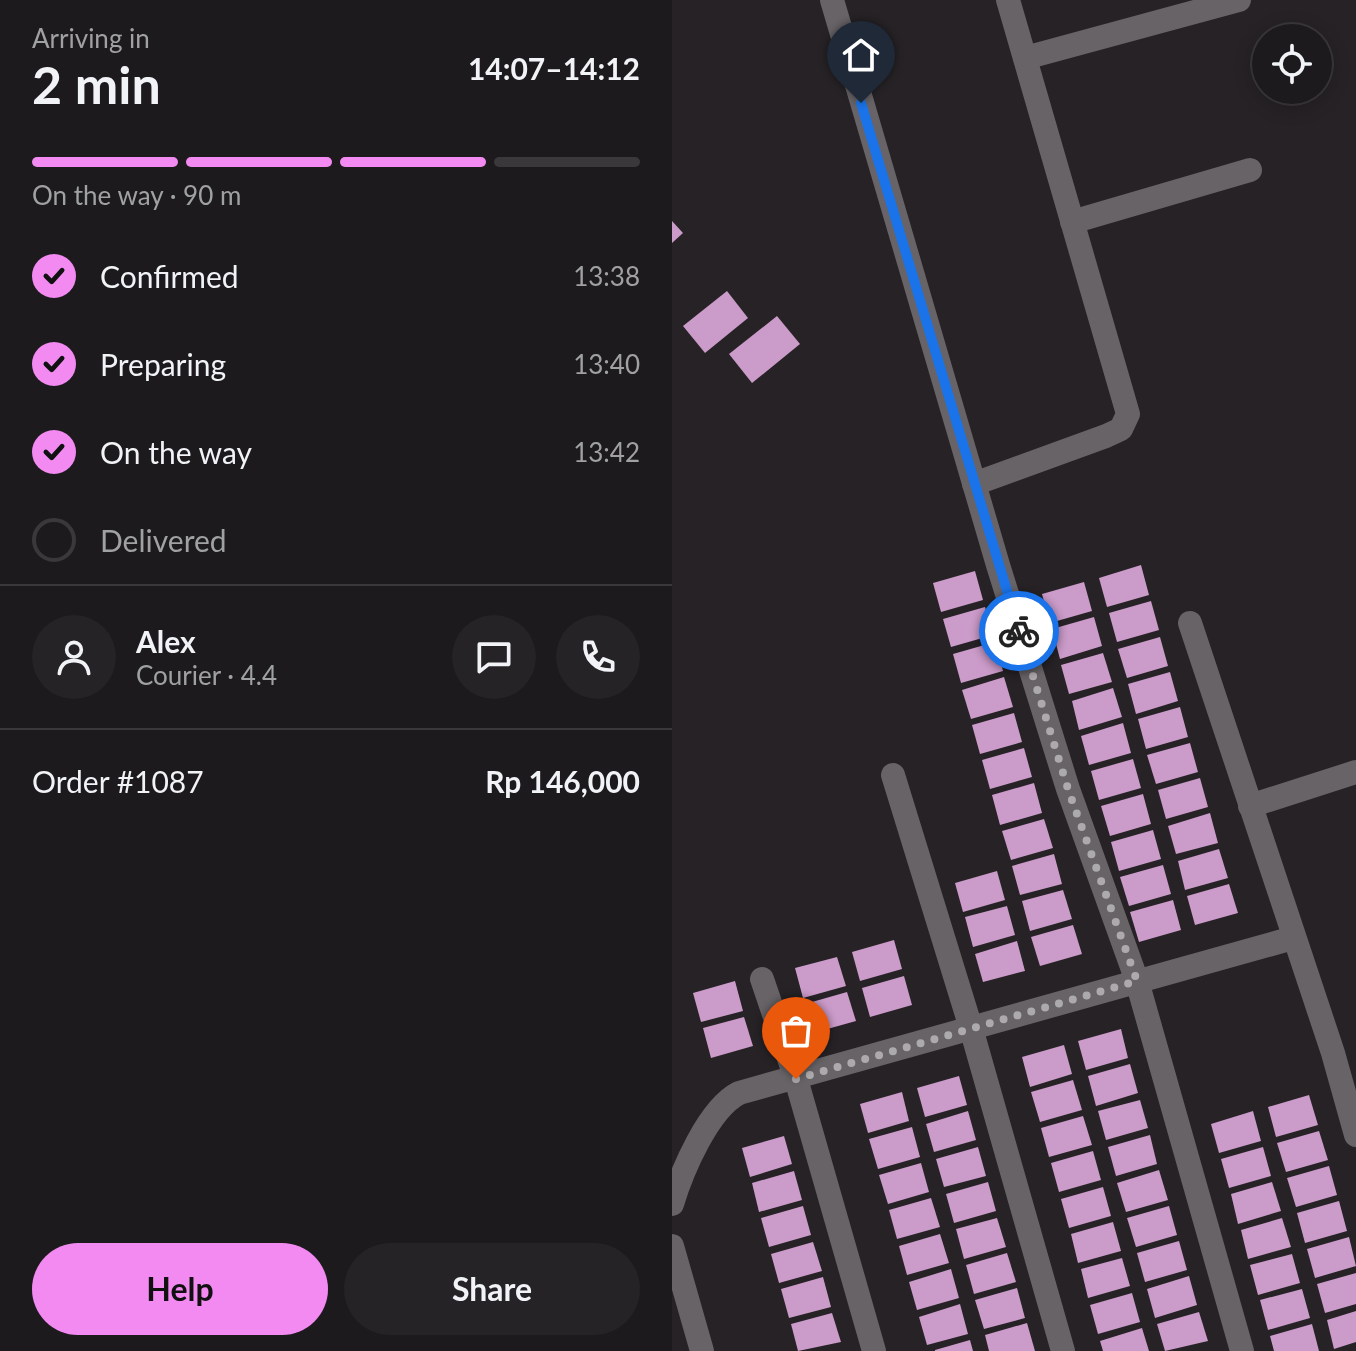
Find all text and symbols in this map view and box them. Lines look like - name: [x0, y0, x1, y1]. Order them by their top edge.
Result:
- pin: [827, 21, 895, 103]
- text: Arriving in: [32, 22, 150, 54]
- map controls: [1252, 24, 1332, 104]
- button: locate: [1252, 24, 1332, 104]
- icon: home: [839, 33, 883, 77]
- text: 14:07–14:12: [468, 50, 640, 86]
- text: 2 min: [32, 53, 161, 115]
- text: On the way · 90 m: [32, 179, 241, 211]
- icon: check: [32, 254, 76, 298]
- text: Confirmed: [100, 258, 239, 294]
- text: 13:38: [573, 260, 640, 292]
- icon: check: [32, 342, 76, 386]
- text: Preparing: [100, 346, 226, 382]
- text: 13:40: [573, 348, 640, 380]
- icon: check: [32, 430, 76, 474]
- text: On the way: [100, 434, 252, 470]
- text: 13:42: [573, 436, 640, 468]
- text: Delivered: [100, 522, 227, 558]
- courier: [979, 591, 1059, 671]
- icon: bike: [997, 609, 1041, 653]
- button: person: [32, 615, 116, 699]
- button: chat: [452, 615, 536, 699]
- button: phone: [556, 615, 640, 699]
- text: Alex: [136, 623, 196, 659]
- text: Courier · 4.4: [136, 659, 277, 691]
- text: Order #1087: [32, 763, 204, 799]
- text: Rp 146,000: [485, 763, 640, 799]
- pin: [762, 997, 830, 1079]
- icon: bag: [774, 1009, 818, 1053]
- button: Help: [32, 1243, 328, 1335]
- button: Share: [344, 1243, 640, 1335]

